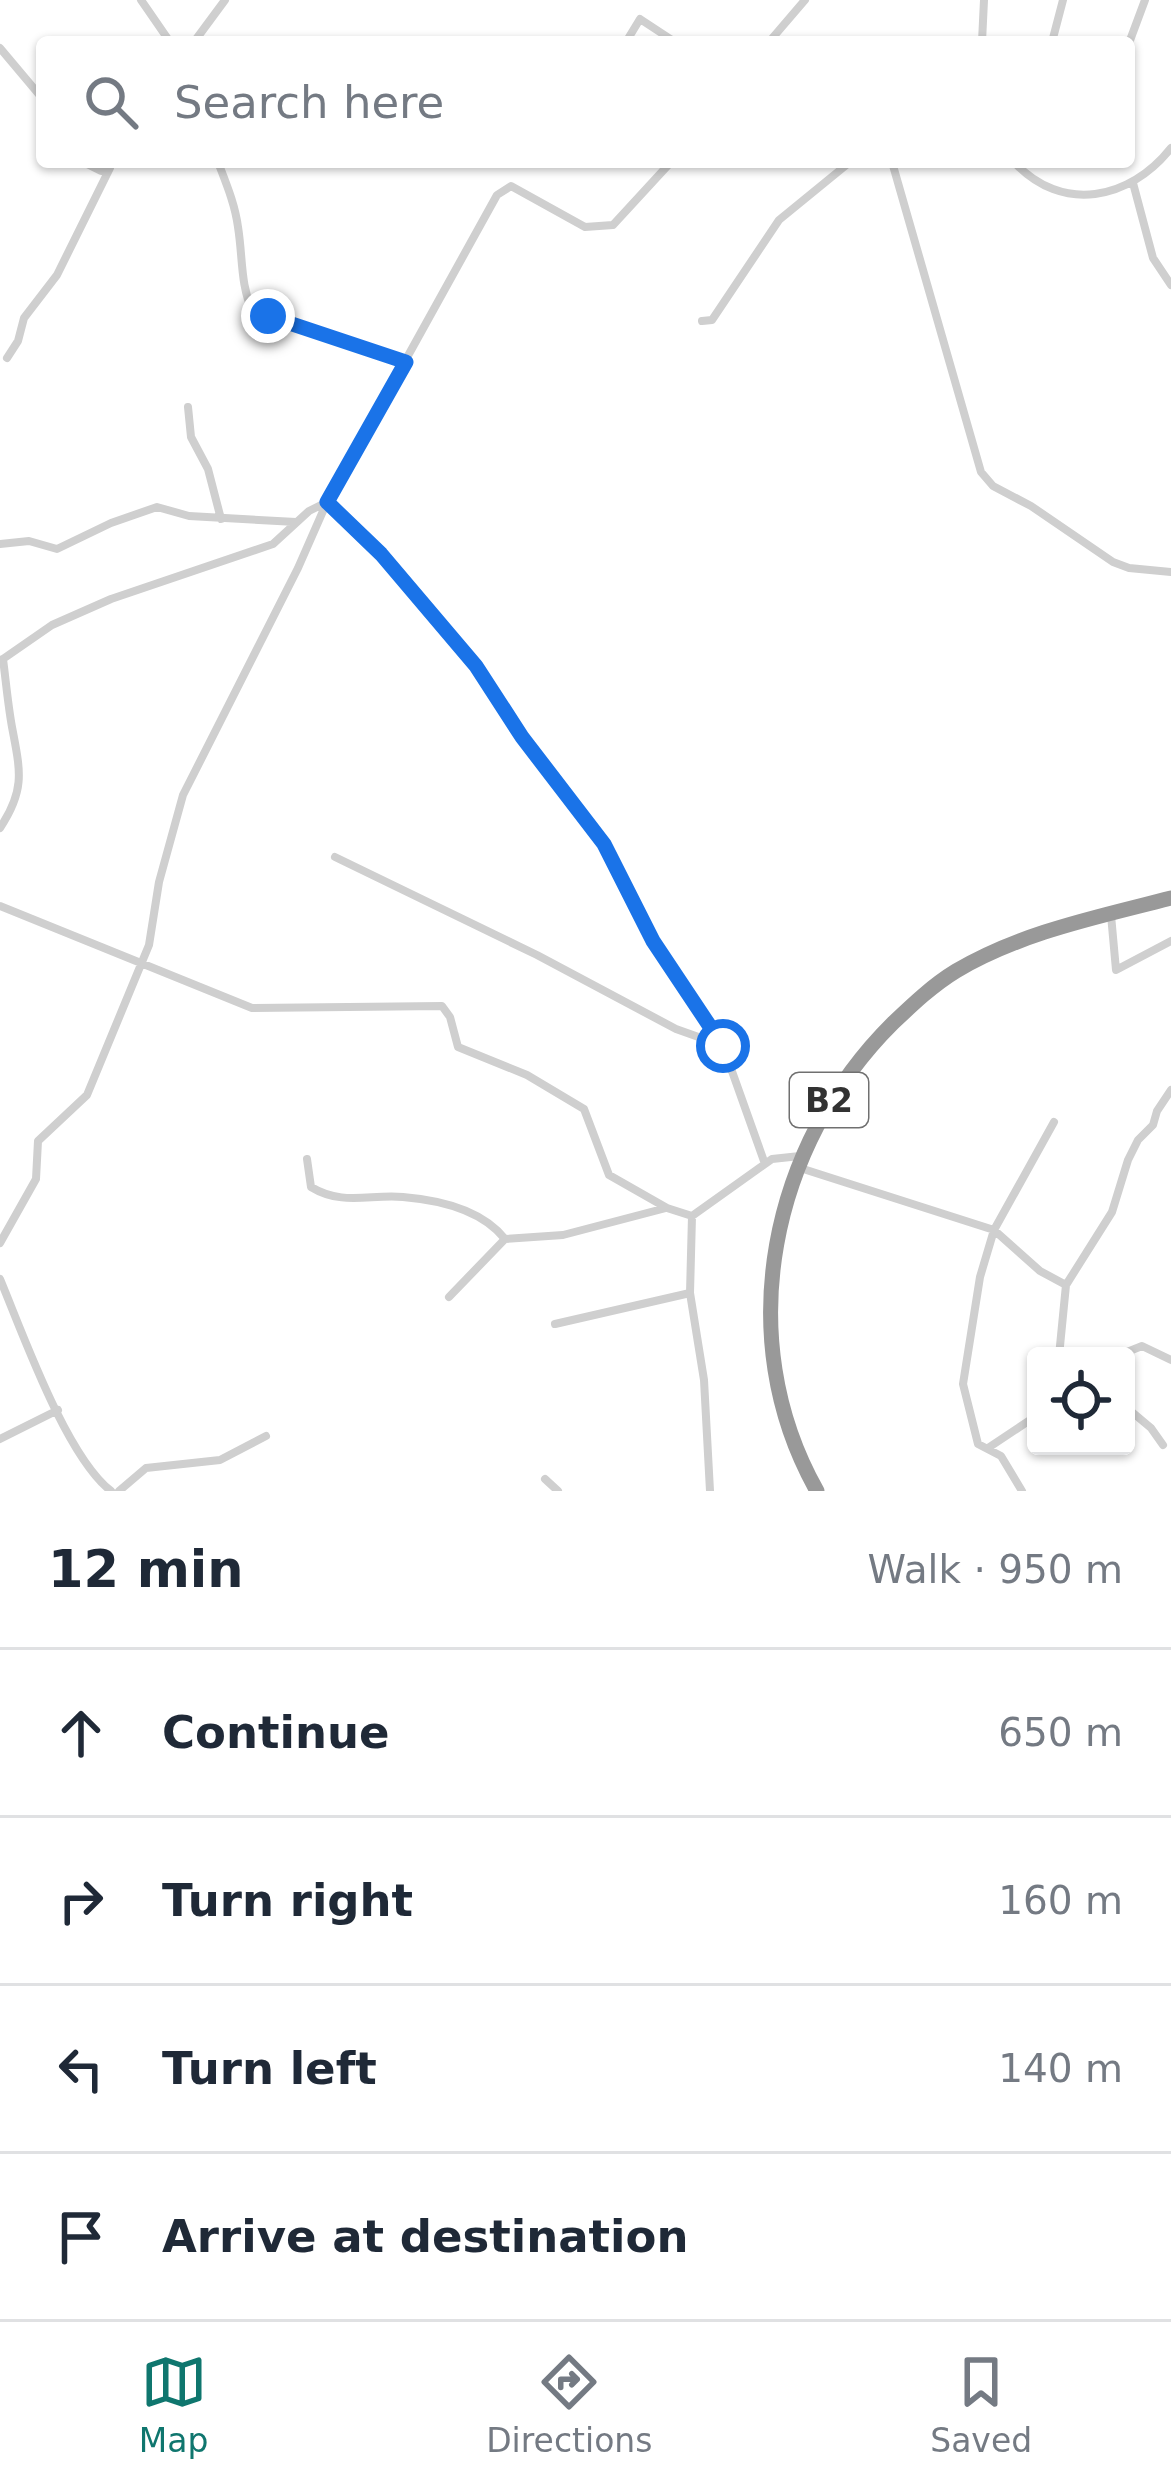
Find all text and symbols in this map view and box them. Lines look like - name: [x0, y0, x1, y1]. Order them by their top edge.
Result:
- search box: [36, 36, 1135, 168]
- icon: search: [78, 69, 144, 135]
- text: Search here: [174, 76, 444, 129]
- route end: [241, 289, 295, 343]
- route start: [696, 1019, 750, 1073]
- road number: B2: [790, 1073, 868, 1127]
- map controls: [1027, 1347, 1135, 1455]
- button: locate: [1027, 1347, 1135, 1455]
- text: 12 min: [48, 1540, 244, 1599]
- text: Walk · 950 m: [868, 1547, 1123, 1592]
- icon: ahead: [48, 1700, 114, 1766]
- text: Continue: [162, 1706, 390, 1759]
- text: 650 m: [998, 1710, 1123, 1755]
- icon: right: [48, 1868, 114, 1934]
- text: Turn right: [162, 1874, 413, 1927]
- text: 160 m: [998, 1878, 1123, 1923]
- icon: left: [48, 2036, 114, 2102]
- text: Turn left: [162, 2042, 377, 2095]
- text: 140 m: [998, 2046, 1123, 2091]
- icon: arrive: [48, 2204, 114, 2270]
- text: Arrive at destination: [162, 2210, 688, 2263]
- tab: Map: [139, 2349, 209, 2460]
- tab: Directions: [486, 2349, 652, 2460]
- tab: Saved: [930, 2349, 1032, 2460]

